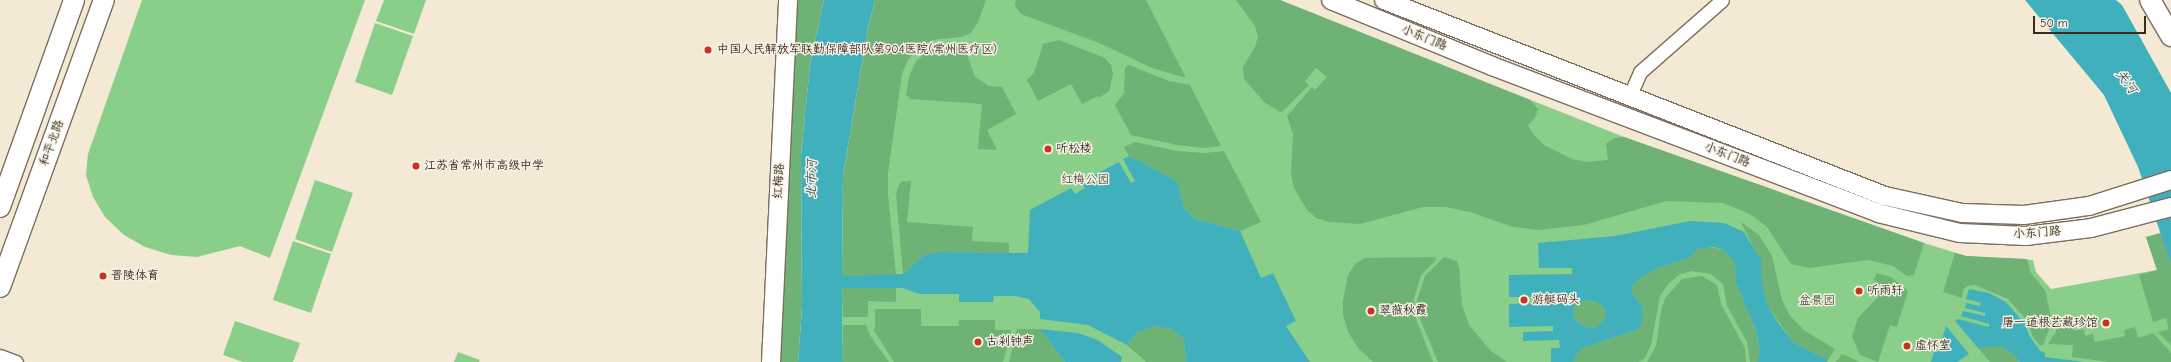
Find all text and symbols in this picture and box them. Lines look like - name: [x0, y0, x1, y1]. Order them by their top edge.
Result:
- scale bar: [2035, 8, 2148, 34]
- text: 50 m: [2040, 16, 2068, 30]
- street label: 小东门路: [1399, 22, 1449, 54]
- place label: 中国人民解放军联勤保障部队第904医院(常州医疗区): [717, 43, 997, 57]
- marker: 中国人民解放军联勤保障部队第904医院(常州医疗区): [702, 44, 714, 56]
- water label: 关河: [2112, 67, 2140, 97]
- street label: 和平北路: [37, 118, 67, 168]
- street label: 小东门路: [1702, 140, 1752, 170]
- place label: 听松楼: [1056, 142, 1092, 156]
- marker: 听松楼: [1043, 144, 1053, 154]
- place label: 江苏省常州市高级中学: [424, 159, 544, 173]
- water label: 北市河: [804, 159, 820, 199]
- marker: 江苏省常州市高级中学: [411, 161, 421, 171]
- street label: 红梅路: [771, 163, 787, 199]
- park label: 红梅公园: [1061, 173, 1109, 187]
- street label: 小东门路: [2013, 224, 2061, 242]
- place label: 晋陵体育: [111, 269, 159, 283]
- marker: 晋陵体育: [98, 271, 108, 281]
- place label: 听雨轩: [1867, 284, 1903, 298]
- marker: 听雨轩: [1854, 286, 1864, 296]
- place label: 游艇码头: [1532, 293, 1580, 307]
- park label: 盆景园: [1799, 294, 1835, 308]
- marker: 游艇码头: [1519, 295, 1529, 305]
- place label: 翠薇秋霞: [1379, 304, 1427, 318]
- marker: 翠薇秋霞: [1366, 306, 1376, 316]
- place label: 屠一道根艺藏珍馆: [2002, 316, 2098, 330]
- marker: 屠一道根艺藏珍馆: [2101, 318, 2111, 328]
- place label: 古刹钟声: [986, 335, 1034, 349]
- marker: 古刹钟声: [973, 337, 983, 347]
- place label: 虚怀室: [1915, 339, 1951, 353]
- marker: 虚怀室: [1902, 341, 1912, 351]

